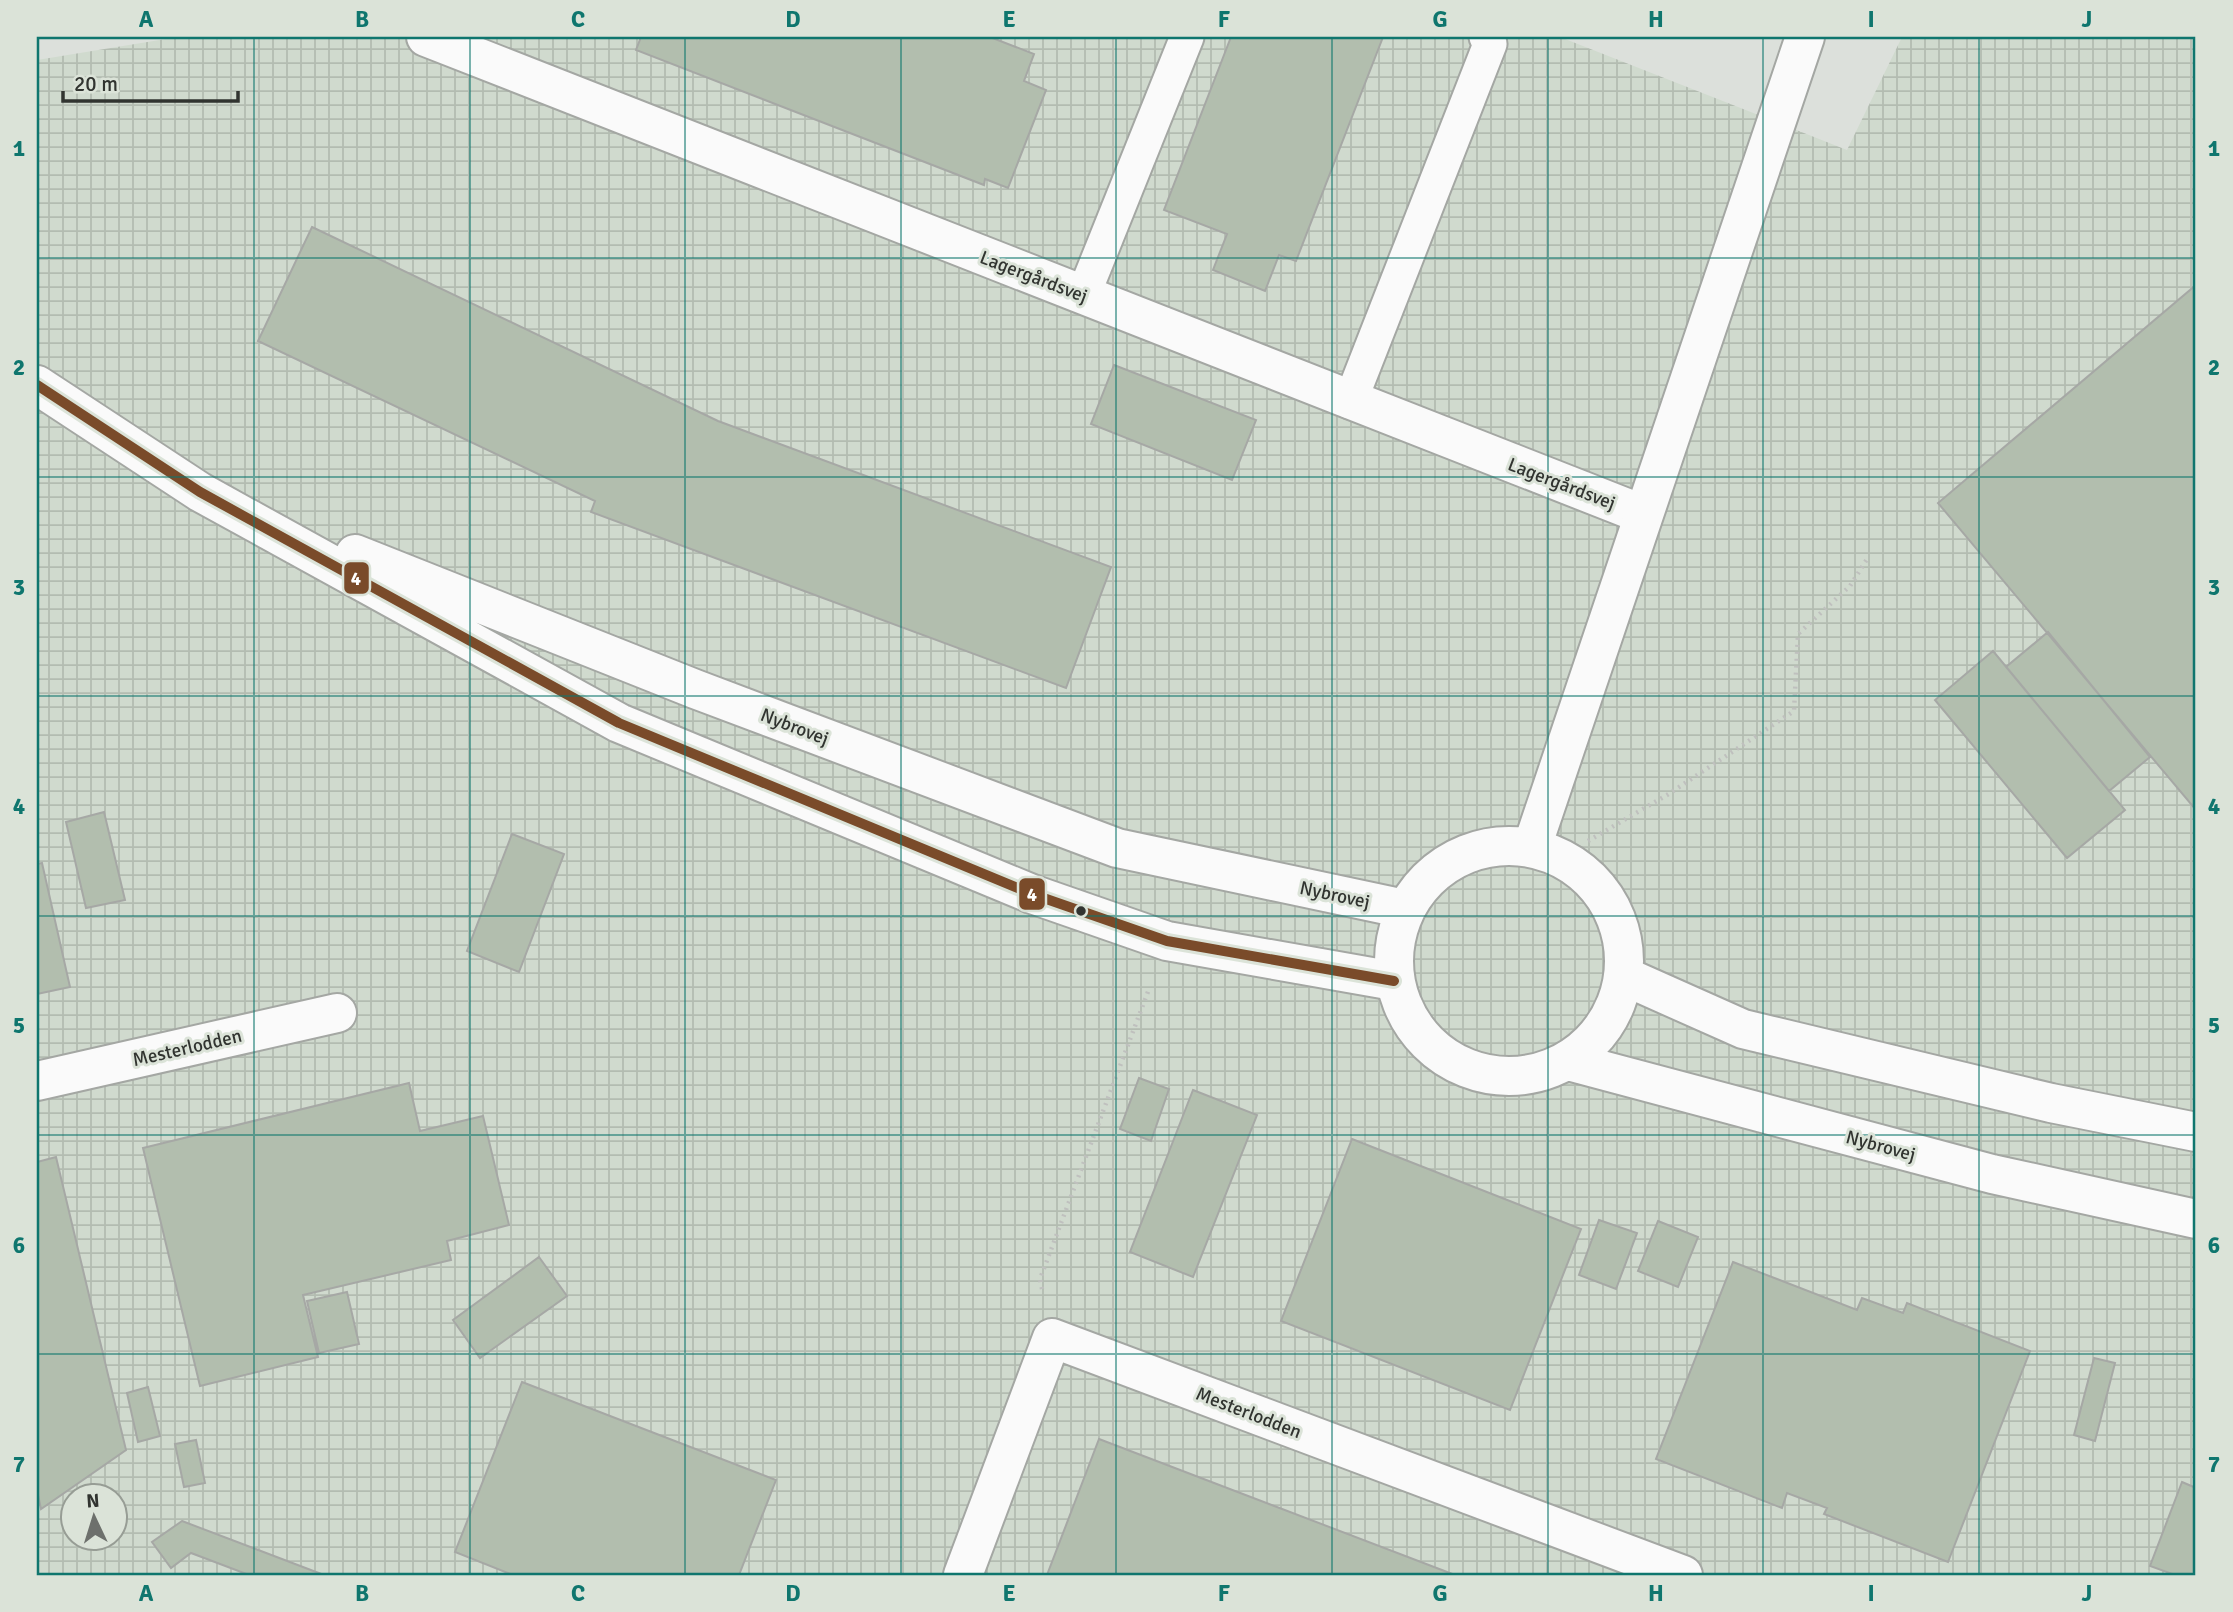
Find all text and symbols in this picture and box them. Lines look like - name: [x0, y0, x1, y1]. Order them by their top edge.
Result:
- text: A: [139, 5, 154, 34]
- text: B: [355, 5, 369, 34]
- text: C: [571, 5, 585, 34]
- text: D: [785, 5, 801, 34]
- text: E: [1002, 5, 1016, 34]
- text: F: [1218, 5, 1230, 34]
- text: G: [1432, 5, 1448, 34]
- text: H: [1648, 5, 1664, 34]
- text: I: [1867, 5, 1875, 34]
- text: J: [2082, 5, 2092, 34]
- scale bar: [63, 60, 238, 104]
- text: 20 m: [74, 71, 118, 97]
- text: 1: [13, 134, 25, 163]
- text: 1: [2208, 134, 2220, 163]
- street label: Lagergårdsvej: [976, 245, 1091, 309]
- text: 2: [13, 353, 25, 382]
- text: 2: [2208, 353, 2220, 382]
- street label: Lagergårdsvej: [1504, 452, 1619, 516]
- line badge: 4: [343, 561, 370, 595]
- text: 4: [351, 567, 361, 591]
- text: 3: [13, 573, 25, 602]
- text: 3: [2208, 573, 2220, 602]
- street label: Nybrovej: [757, 703, 832, 751]
- text: 4: [13, 792, 25, 821]
- text: 4: [2208, 792, 2220, 821]
- street label: Nybrovej: [1297, 876, 1372, 914]
- line badge: 4: [1018, 877, 1046, 911]
- text: 4: [1027, 883, 1037, 907]
- unlabelled marker: [1074, 904, 1088, 918]
- text: 5: [13, 1011, 25, 1040]
- text: 5: [2208, 1011, 2220, 1040]
- street label: Mesterlodden: [130, 1024, 244, 1072]
- street label: Nybrovej: [1843, 1125, 1918, 1167]
- text: 6: [13, 1231, 25, 1260]
- text: 6: [2208, 1231, 2220, 1260]
- street label: Mesterlodden: [1192, 1382, 1305, 1444]
- text: 7: [13, 1450, 25, 1479]
- text: 7: [2208, 1450, 2220, 1479]
- north arrow: [60, 1482, 130, 1552]
- text: N: [85, 1489, 100, 1513]
- text: A: [139, 1579, 154, 1608]
- text: B: [355, 1579, 369, 1608]
- text: C: [571, 1579, 585, 1608]
- text: D: [785, 1579, 801, 1608]
- text: E: [1002, 1579, 1016, 1608]
- text: F: [1218, 1579, 1230, 1608]
- text: G: [1432, 1579, 1448, 1608]
- text: H: [1648, 1579, 1664, 1608]
- text: I: [1867, 1579, 1875, 1608]
- text: J: [2082, 1579, 2092, 1608]

